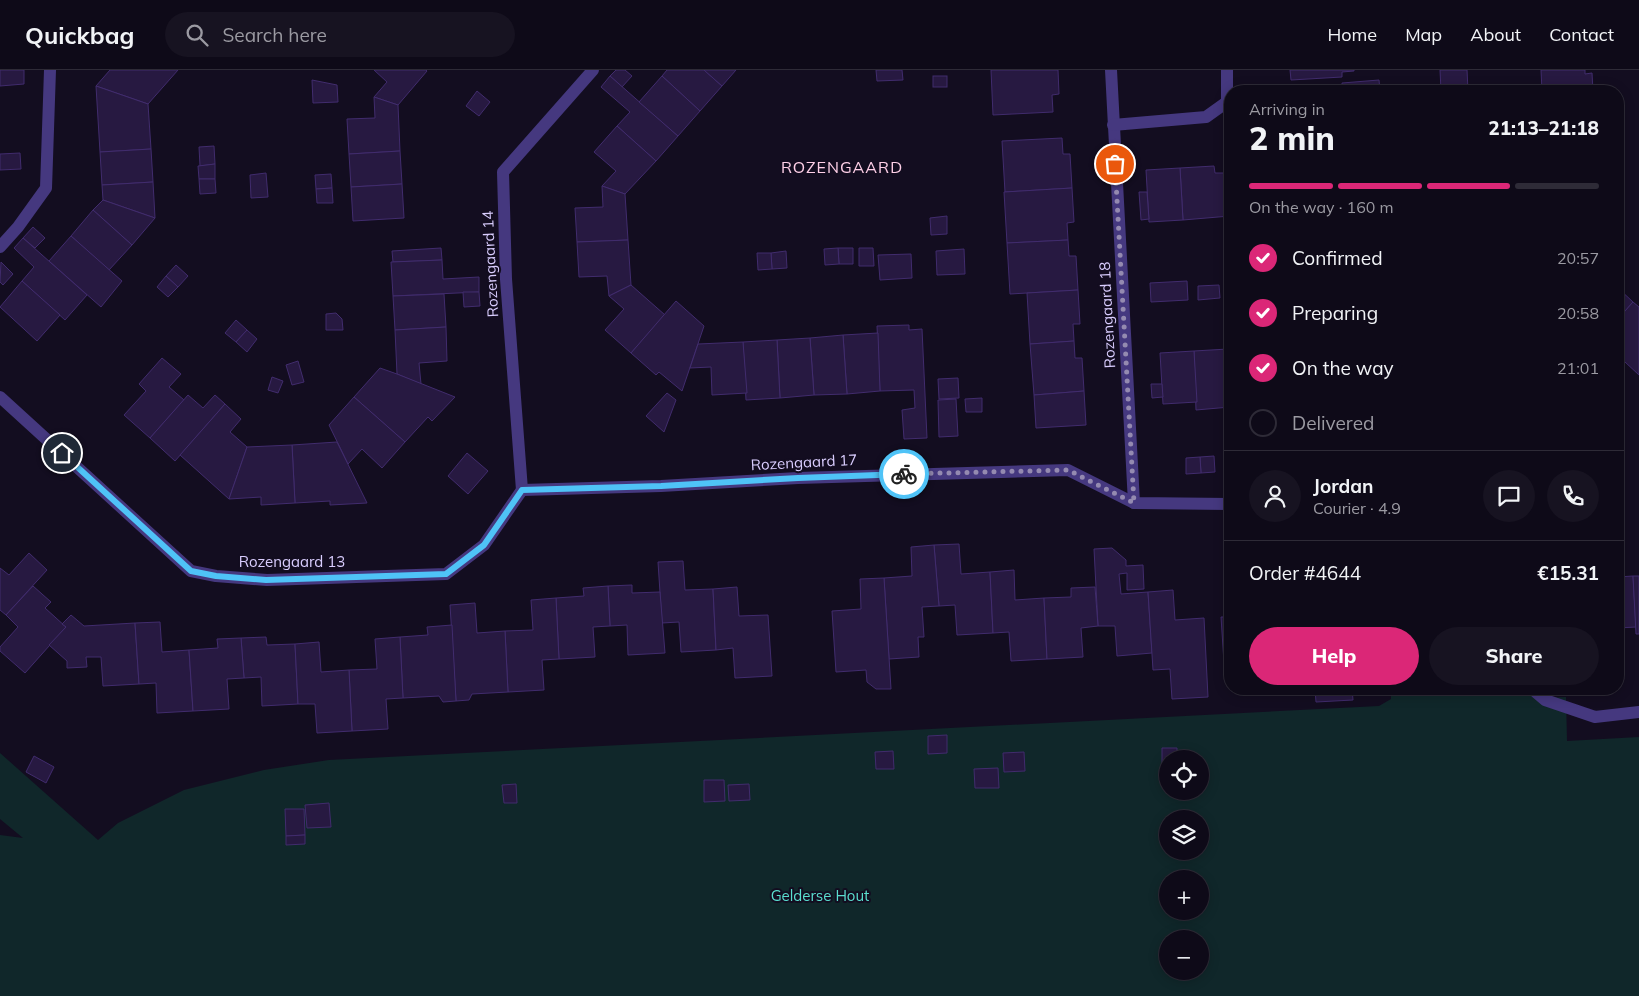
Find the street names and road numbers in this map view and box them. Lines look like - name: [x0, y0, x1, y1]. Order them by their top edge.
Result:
- street label: Rozengaard 14: [478, 210, 502, 318]
- street label: Rozengaard 18: [1095, 261, 1119, 369]
- street label: Rozengaard 17: [750, 450, 858, 474]
- street label: Rozengaard 13: [239, 552, 345, 571]

